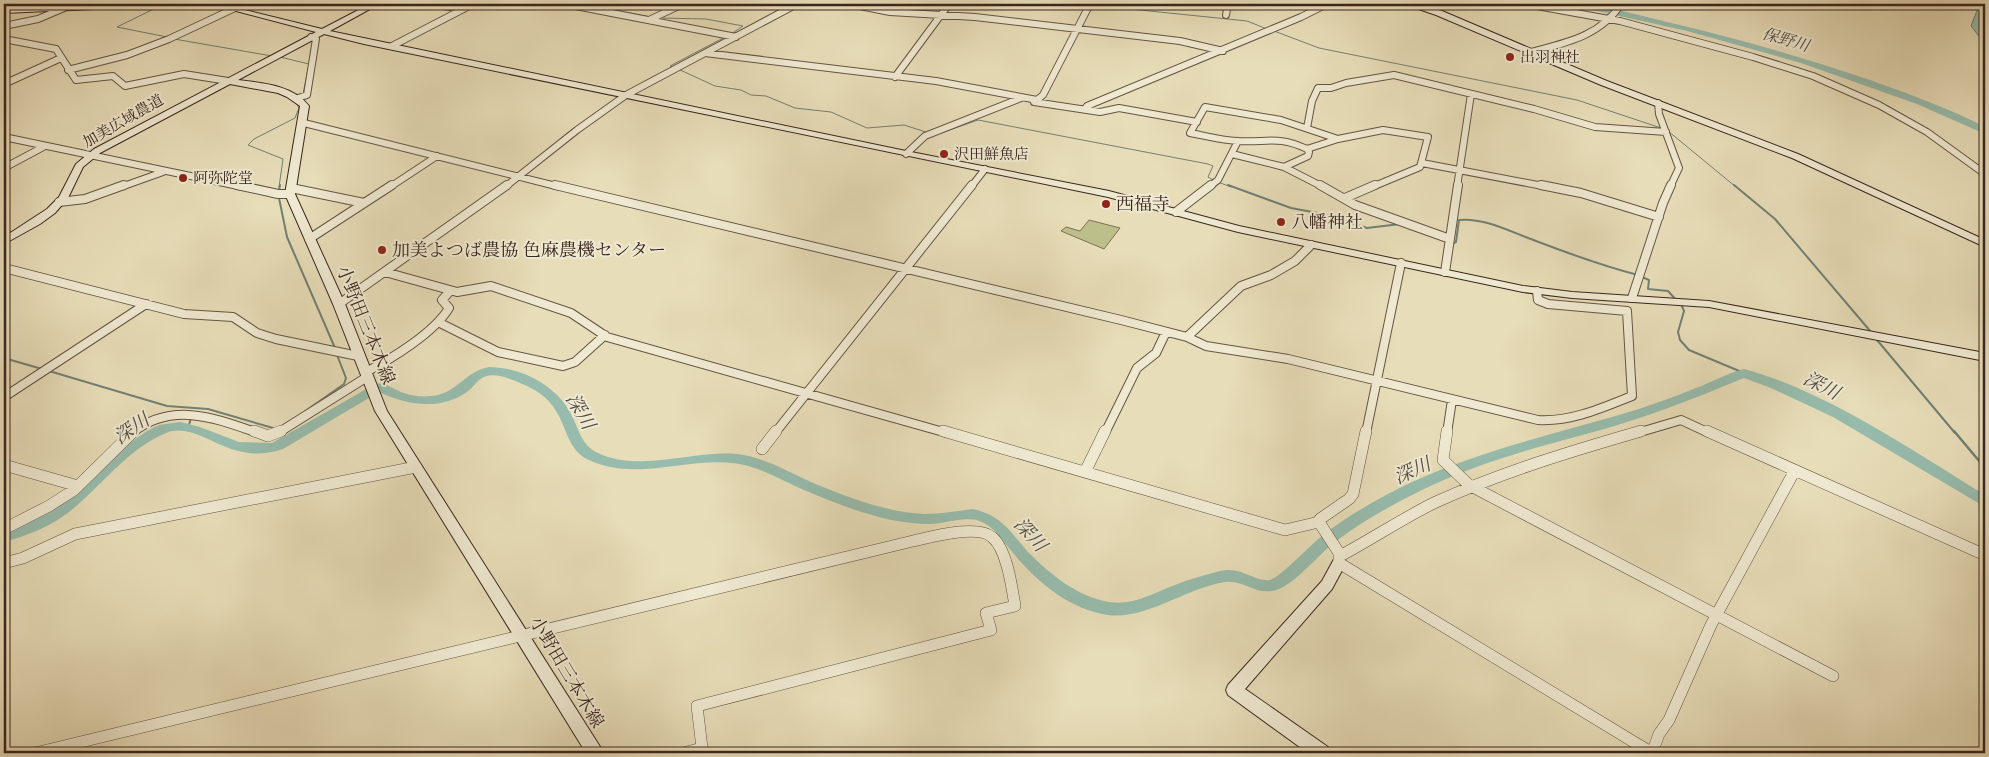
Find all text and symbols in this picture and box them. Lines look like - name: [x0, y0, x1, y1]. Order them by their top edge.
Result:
- water label: 保野川: [1760, 23, 1814, 56]
- place label: 出羽神社: [1520, 47, 1580, 66]
- marker: 出羽神社: [1504, 51, 1516, 63]
- street label: 加美広域農道: [79, 90, 166, 151]
- place label: 沢田鮮魚店: [954, 144, 1029, 163]
- marker: 沢田鮮魚店: [938, 148, 950, 160]
- place label: 阿弥陀堂: [193, 168, 253, 187]
- marker: 阿弥陀堂: [177, 172, 189, 184]
- place label: 西福寺: [1116, 193, 1170, 215]
- marker: 西福寺: [1100, 198, 1112, 210]
- place label: 八幡神社: [1291, 211, 1363, 233]
- marker: 八幡神社: [1275, 216, 1287, 228]
- place label: 加美よつば農協 色麻農機センター: [392, 239, 666, 261]
- marker: 加美よつば農協 色麻農機センター: [376, 244, 388, 256]
- street label: 小野田三本木線: [332, 262, 400, 388]
- water label: 深川: [1800, 367, 1846, 405]
- water label: 深川: [561, 389, 601, 435]
- water label: 深川: [109, 407, 155, 449]
- water label: 深川: [1390, 451, 1436, 489]
- water label: 深川: [1009, 513, 1053, 558]
- street label: 小野田三本木線: [525, 612, 609, 732]

